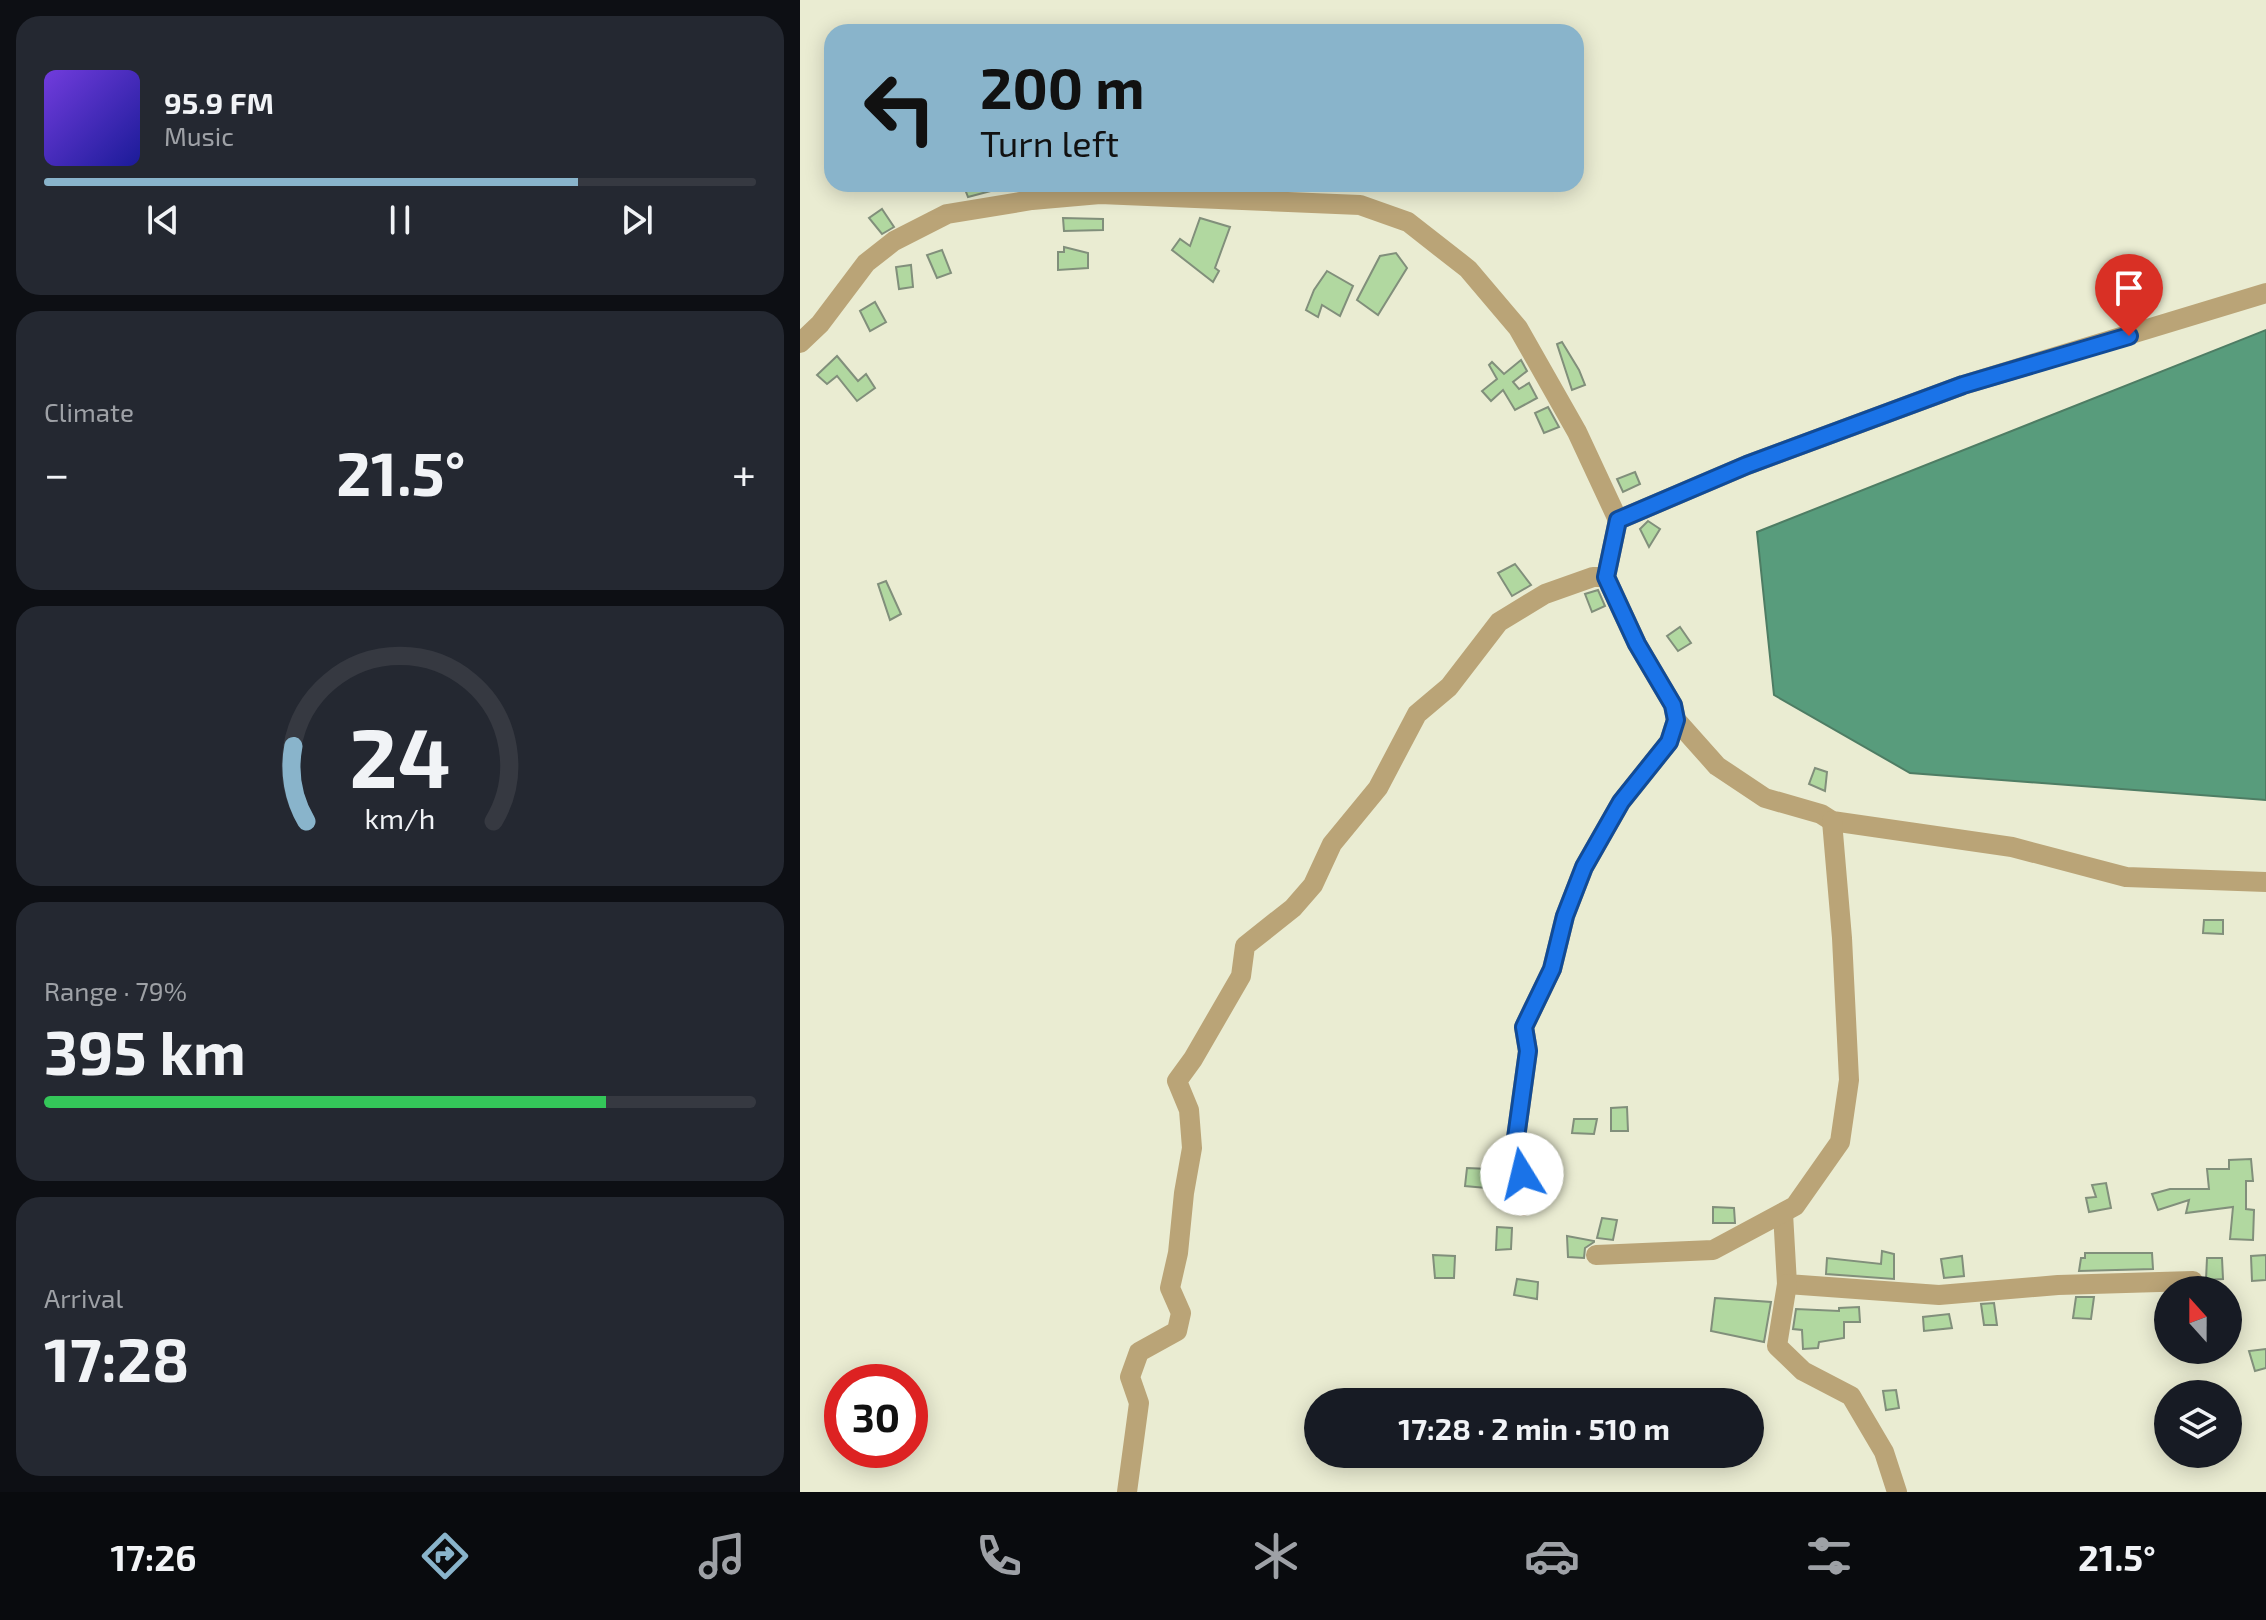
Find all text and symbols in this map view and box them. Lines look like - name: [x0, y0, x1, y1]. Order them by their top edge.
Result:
- text: 200 m: [980, 53, 1145, 120]
- icon: left: [848, 56, 952, 160]
- text: 95.9 FM: [164, 84, 274, 120]
- text: Music: [164, 120, 234, 151]
- text: Turn left: [980, 121, 1119, 164]
- icon: previous: [141, 198, 185, 242]
- icon: pause: [378, 198, 422, 242]
- icon: next: [615, 198, 659, 242]
- pin: [2095, 254, 2163, 336]
- icon: arrive: [2107, 266, 2151, 310]
- text: Climate: [44, 396, 134, 427]
- text: 21.5°: [336, 436, 465, 508]
- text: −: [44, 446, 70, 499]
- text: +: [732, 446, 756, 499]
- text: 24: [349, 705, 451, 805]
- text: km/h: [365, 800, 435, 835]
- text: Range · 79%: [44, 975, 187, 1006]
- text: 395 km: [44, 1015, 246, 1087]
- position arrow: [1480, 1132, 1564, 1216]
- north arrow: [2154, 1276, 2242, 1364]
- map controls: [2154, 1276, 2242, 1468]
- text: Arrival: [44, 1282, 123, 1313]
- text: 17:28: [44, 1322, 189, 1394]
- speed limit sign: 30: [824, 1364, 928, 1468]
- button: layers: [2154, 1380, 2242, 1468]
- text: 17:28 · 2 min · 510 m: [1398, 1410, 1670, 1446]
- icon: directions: [417, 1528, 473, 1584]
- icon: music: [694, 1528, 750, 1584]
- icon: phone: [971, 1528, 1027, 1584]
- icon: climate: [1248, 1528, 1304, 1584]
- icon: car: [1524, 1528, 1580, 1584]
- icon: filters: [1801, 1528, 1857, 1584]
- text: 17:26: [110, 1535, 196, 1578]
- text: 21.5°: [2078, 1535, 2156, 1578]

